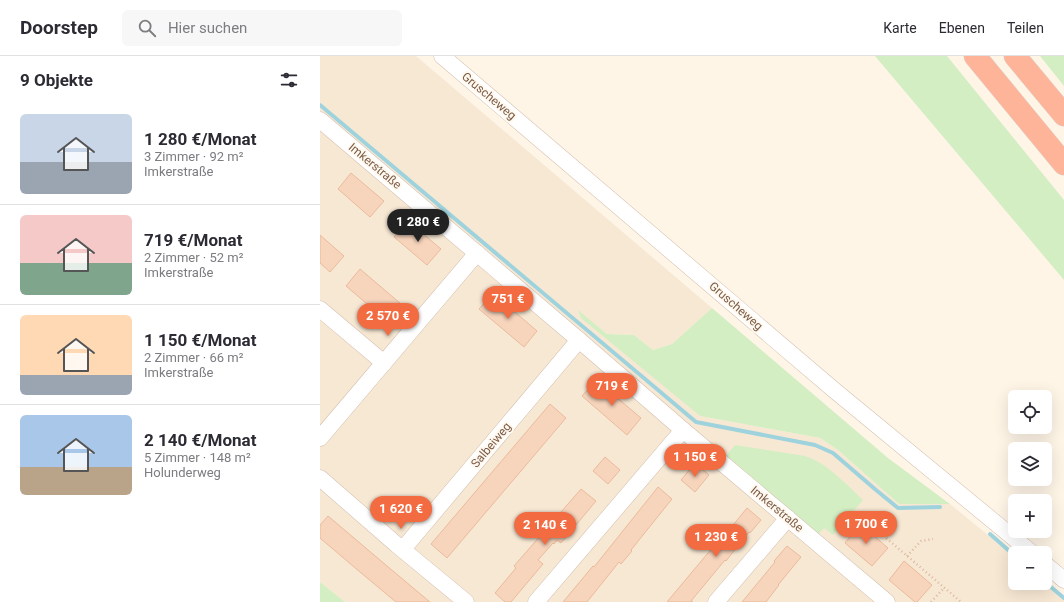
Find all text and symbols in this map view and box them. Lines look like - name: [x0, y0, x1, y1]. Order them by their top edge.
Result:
- search box: [122, 10, 402, 46]
- text: Doorstep: [20, 16, 98, 39]
- icon: search: [136, 17, 158, 39]
- text: Hier suchen: [168, 19, 247, 37]
- text: Karte: [883, 20, 917, 36]
- text: Ebenen: [939, 20, 985, 36]
- text: Teilen: [1007, 20, 1044, 36]
- icon: filters: [278, 69, 300, 91]
- street label: Gruscheweg: [459, 69, 519, 123]
- text: 9 Objekte: [20, 70, 93, 90]
- text: 1 280 €/Monat: [144, 129, 256, 149]
- icon: home: [52, 130, 100, 178]
- street label: Imkerstraße: [346, 140, 404, 192]
- text: 3 Zimmer · 92 m²: [144, 149, 243, 164]
- text: Imkerstraße: [144, 164, 214, 179]
- pin: 1 280 €: [381, 209, 455, 243]
- text: 1 280 €: [396, 214, 440, 229]
- text: 719 €/Monat: [144, 230, 242, 250]
- icon: home: [52, 231, 100, 279]
- text: 2 Zimmer · 52 m²: [144, 250, 243, 265]
- text: Imkerstraße: [144, 265, 214, 280]
- street label: Gruscheweg: [706, 279, 766, 333]
- pin: 751 €: [480, 286, 536, 320]
- text: 751 €: [491, 291, 525, 306]
- pin: 2 570 €: [351, 303, 425, 337]
- text: 2 570 €: [366, 308, 410, 323]
- text: 1 150 €/Monat: [144, 330, 256, 350]
- icon: home: [52, 331, 100, 379]
- text: 2 Zimmer · 66 m²: [144, 350, 243, 365]
- text: Imkerstraße: [144, 365, 214, 380]
- pin: 719 €: [584, 373, 640, 407]
- text: 719 €: [595, 378, 629, 393]
- map controls: [1008, 390, 1052, 590]
- button: locate: [1008, 390, 1052, 434]
- street label: Salbeiweg: [468, 420, 514, 470]
- text: 2 140 €/Monat: [144, 430, 256, 450]
- icon: home: [52, 431, 100, 479]
- button: layers: [1008, 442, 1052, 486]
- pin: 1 150 €: [658, 444, 732, 478]
- text: 1 150 €: [673, 449, 717, 464]
- text: 5 Zimmer · 148 m²: [144, 450, 251, 465]
- text: Holunderweg: [144, 465, 221, 480]
- street label: Imkerstraße: [748, 483, 806, 535]
- button: +: [1008, 494, 1052, 538]
- pin: 1 620 €: [364, 496, 438, 530]
- text: 1 620 €: [379, 501, 423, 516]
- pin: 1 700 €: [829, 511, 903, 545]
- pin: 2 140 €: [508, 512, 582, 546]
- text: 1 700 €: [844, 516, 888, 531]
- text: 2 140 €: [523, 517, 567, 532]
- pin: 1 230 €: [679, 524, 753, 558]
- text: 1 230 €: [694, 529, 738, 544]
- button: −: [1008, 546, 1052, 590]

